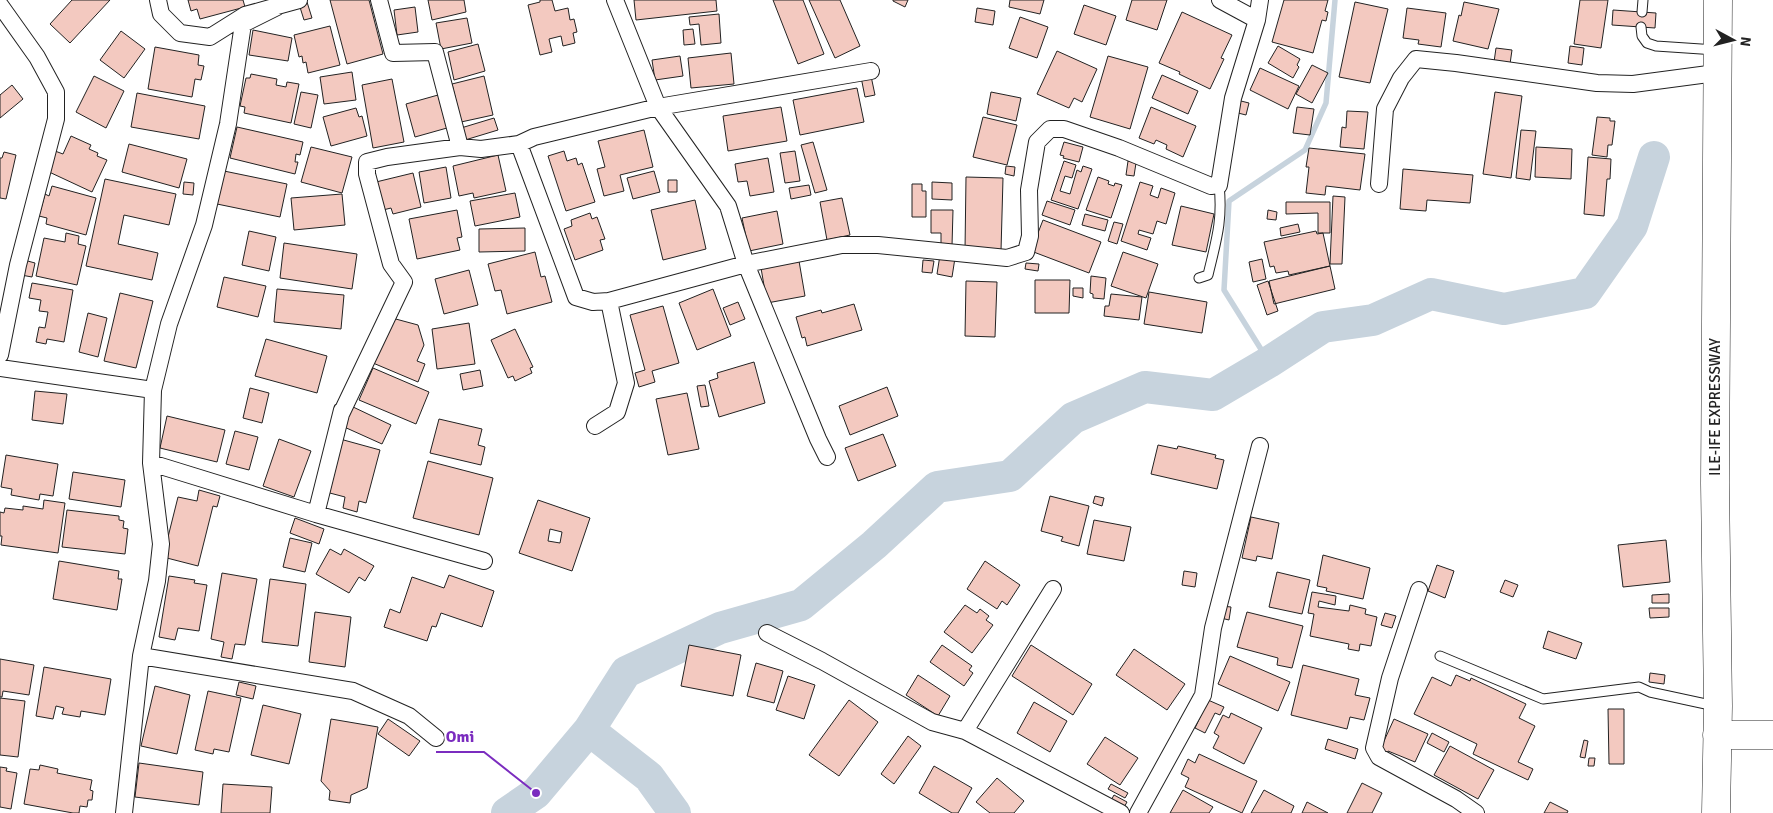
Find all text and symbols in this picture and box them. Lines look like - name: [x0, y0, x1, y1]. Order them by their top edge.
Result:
- north arrow: [1708, 15, 1758, 65]
- text: N: [1736, 36, 1754, 47]
- street label: ILE-IFE EXPRESSWAY: [1706, 338, 1724, 476]
- callout: Omi: [436, 721, 484, 752]
- text: Omi: [446, 727, 474, 747]

